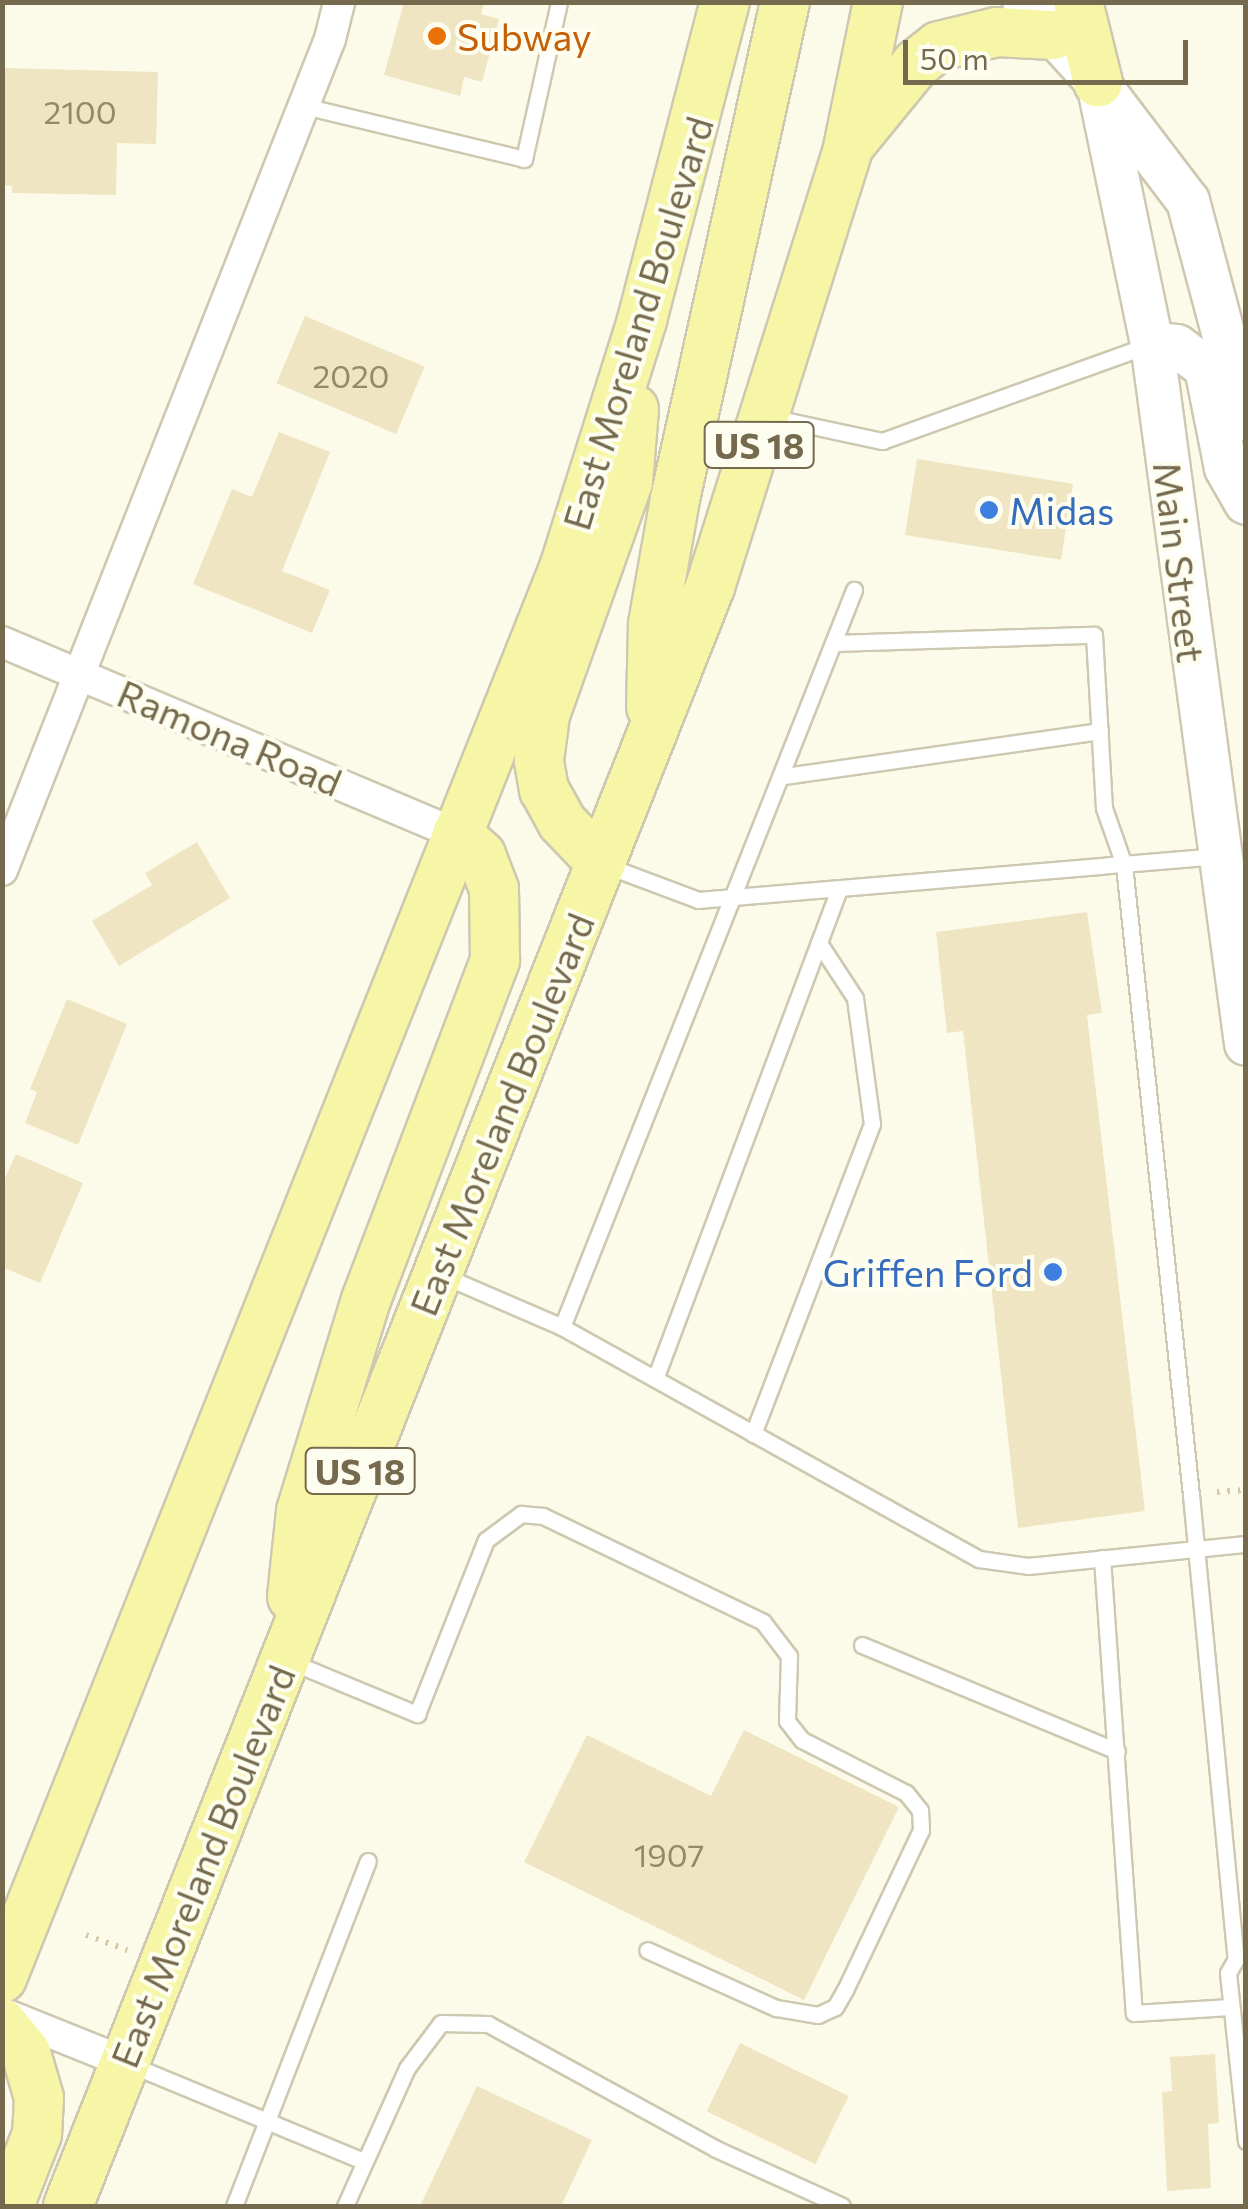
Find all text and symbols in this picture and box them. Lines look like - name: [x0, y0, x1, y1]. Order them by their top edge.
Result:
- place label: Subway: [457, 13, 592, 59]
- scale bar: [908, 20, 1193, 82]
- marker: Subway: [426, 25, 448, 47]
- text: 50 m: [920, 39, 989, 76]
- house number: 2100: [43, 92, 117, 130]
- street label: East Moreland Boulevard: [552, 111, 722, 535]
- house number: 2020: [313, 356, 389, 394]
- road number: US 18: [702, 415, 816, 475]
- street label: Main Street: [1145, 459, 1215, 665]
- place label: Midas: [1009, 487, 1114, 533]
- marker: Midas: [978, 499, 1000, 521]
- street label: Ramona Road: [111, 669, 349, 805]
- street label: East Moreland Boulevard: [399, 906, 603, 1322]
- place label: Griffen Ford: [823, 1249, 1033, 1295]
- marker: Griffen Ford: [1042, 1261, 1064, 1283]
- road number: US 18: [302, 1441, 418, 1501]
- street label: East Moreland Boulevard: [100, 1658, 304, 2074]
- house number: 1907: [634, 1835, 704, 1873]

